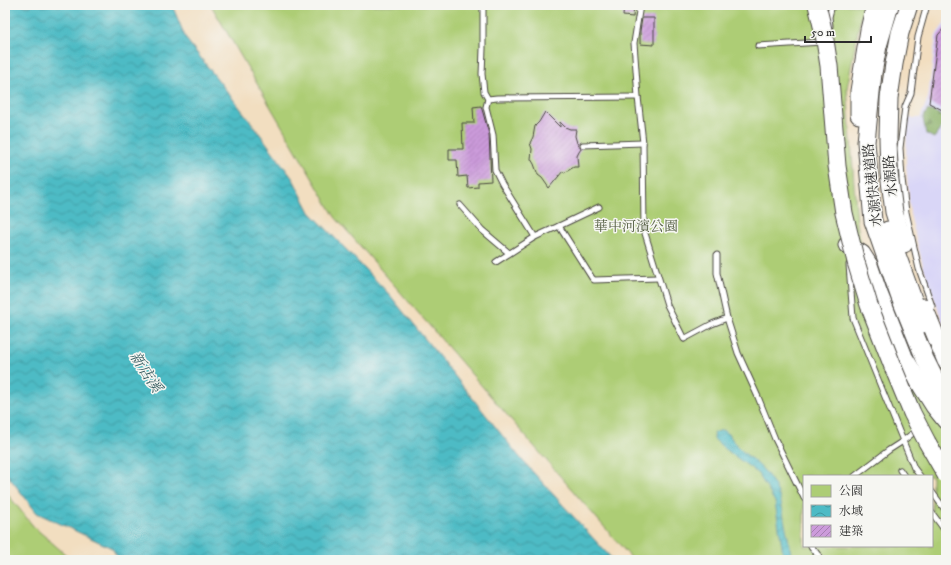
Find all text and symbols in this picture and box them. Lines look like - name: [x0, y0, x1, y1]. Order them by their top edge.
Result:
- scale bar: [805, 18, 871, 44]
- text: 50 m: [811, 25, 835, 40]
- street label: 水源快速道路: [860, 142, 886, 228]
- street label: 水源路: [880, 154, 902, 198]
- park label: 華中河濱公園: [594, 218, 678, 236]
- water label: 新店溪: [125, 348, 167, 398]
- legend: [803, 475, 933, 547]
- text: 公園: [839, 484, 863, 499]
- text: 水域: [839, 504, 863, 519]
- text: 建築: [839, 524, 863, 539]

